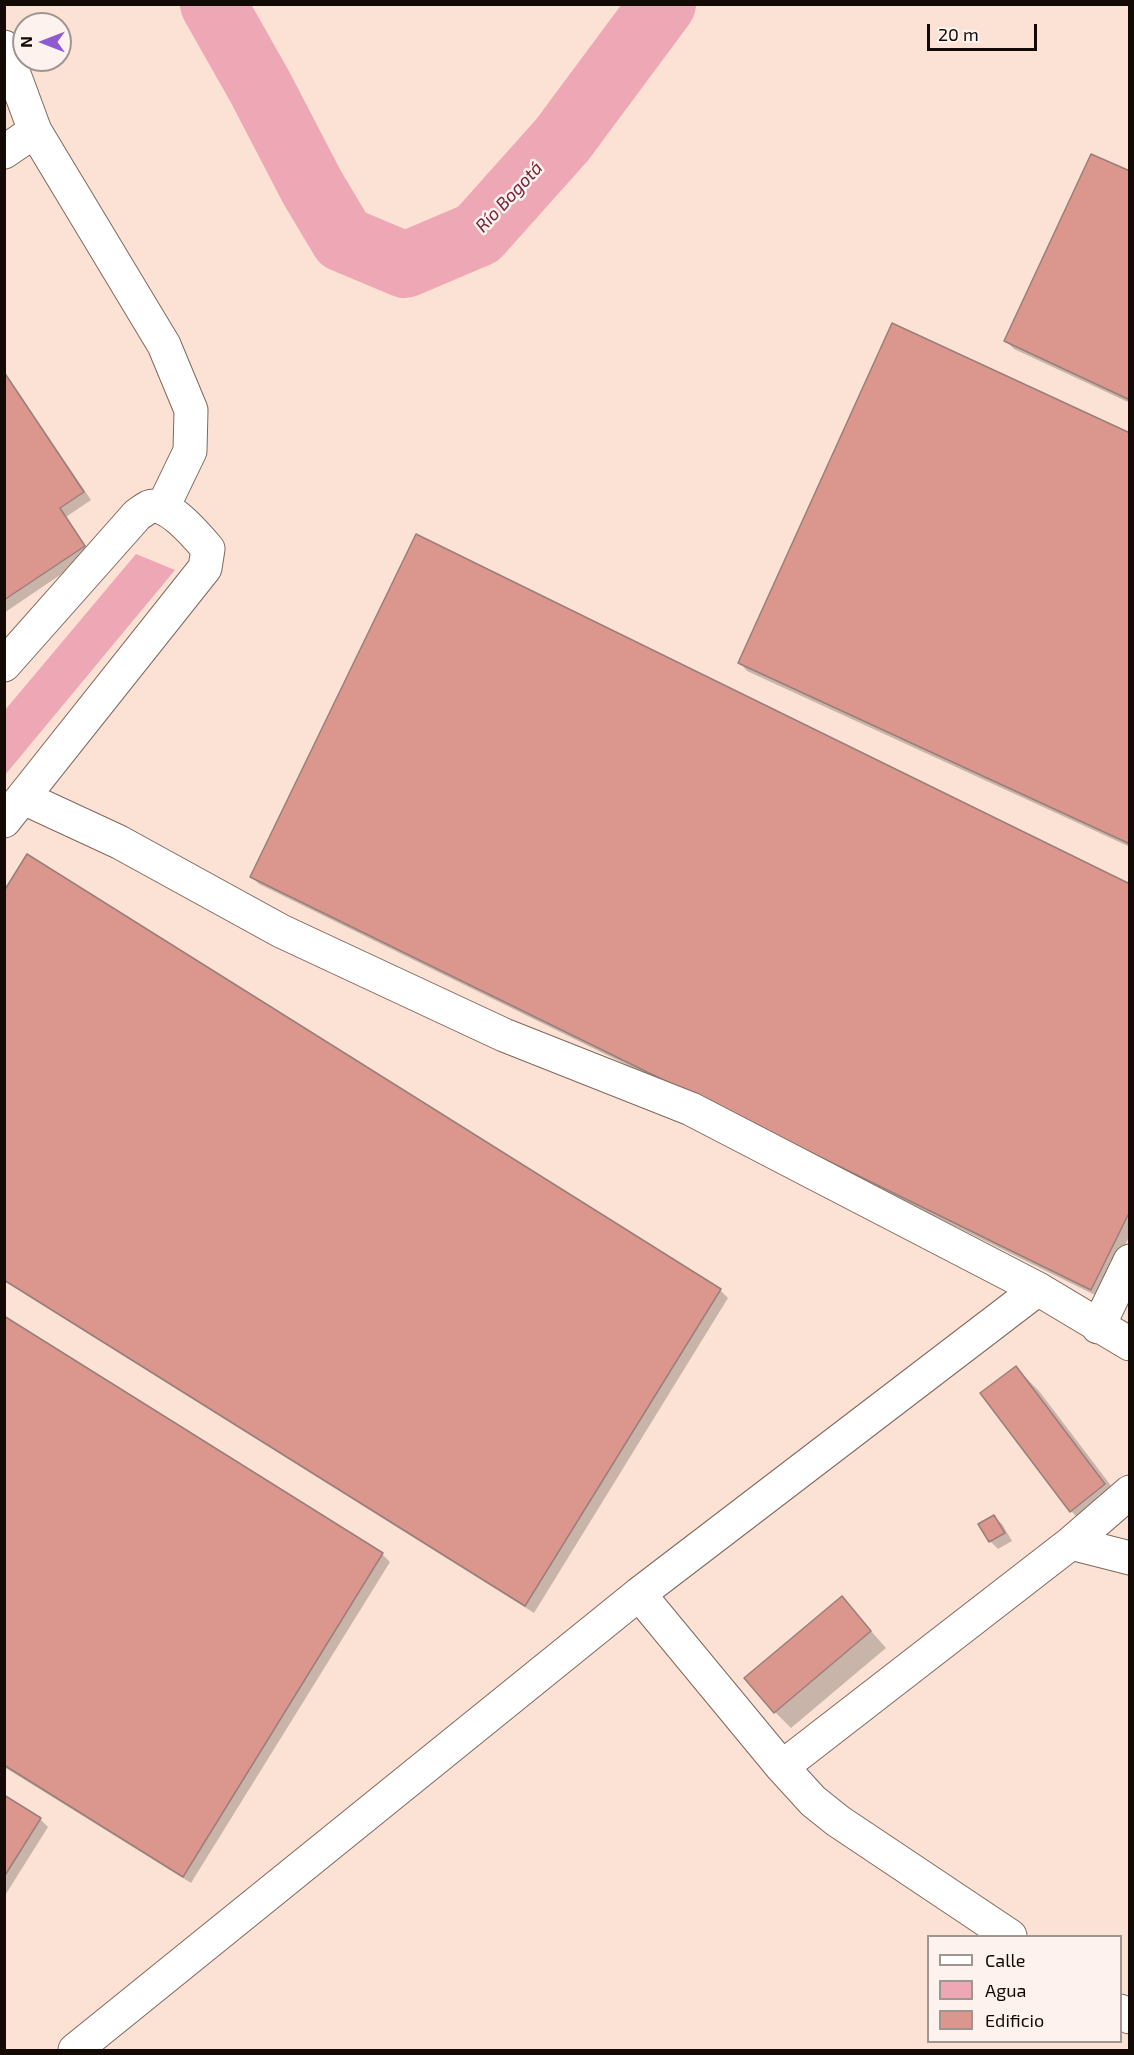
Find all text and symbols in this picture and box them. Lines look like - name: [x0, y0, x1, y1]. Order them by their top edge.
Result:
- north arrow: [12, 12, 72, 72]
- scale bar: [930, 12, 1040, 50]
- text: 20 m: [938, 23, 979, 45]
- text: N: [16, 36, 35, 48]
- water label: Río Bogotá: [471, 157, 547, 237]
- legend: [927, 1935, 1122, 2043]
- text: Calle: [985, 1949, 1026, 1971]
- text: Agua: [985, 1979, 1026, 2001]
- text: Edificio: [985, 2009, 1044, 2031]

